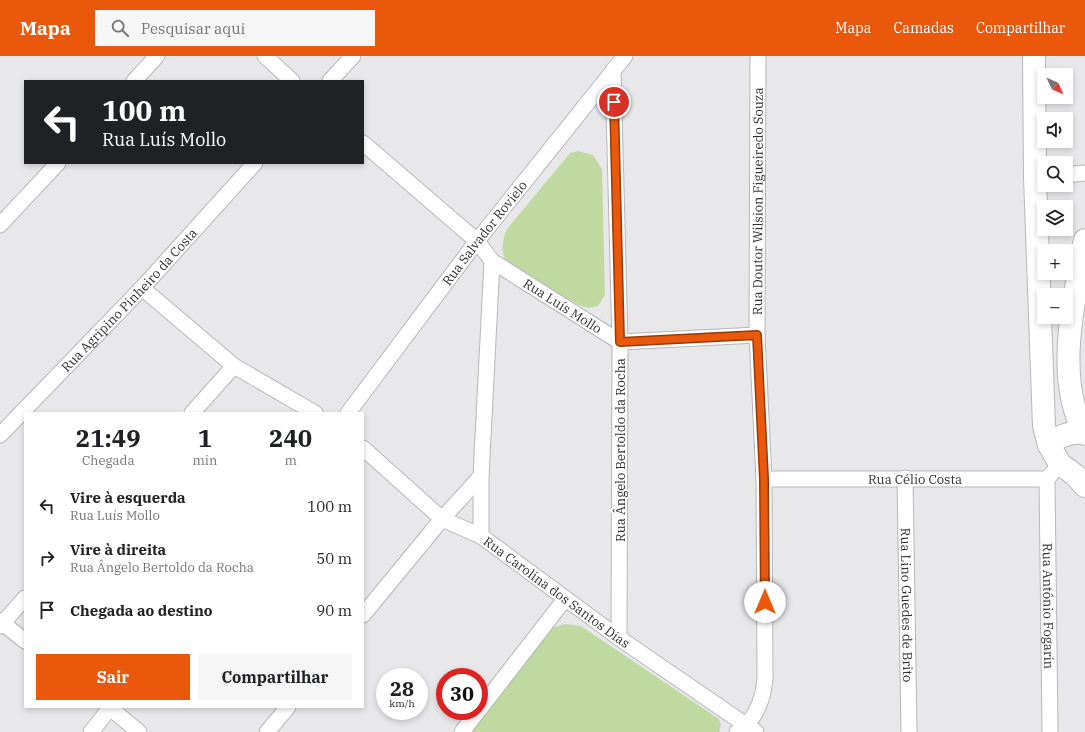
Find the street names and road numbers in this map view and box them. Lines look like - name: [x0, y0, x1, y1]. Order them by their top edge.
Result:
- street label: Rua Doutor Wilsion Figueiredo Souza: [749, 87, 766, 315]
- street label: Rua Salvador Rovielo: [438, 177, 531, 289]
- street label: Rua Agripino Pinheiro da Costa: [57, 224, 201, 375]
- street label: Rua Luís Mollo: [520, 275, 605, 337]
- street label: Rua Ângelo Bertoldo da Rocha: [612, 358, 629, 542]
- street label: Rua Célio Costa: [868, 471, 962, 488]
- street label: Rua Lino Guedes de Brito: [897, 528, 917, 682]
- street label: Rua Carolina dos Santos Dias: [480, 532, 633, 652]
- street label: Rua Antônio Fogarin: [1039, 543, 1058, 669]

